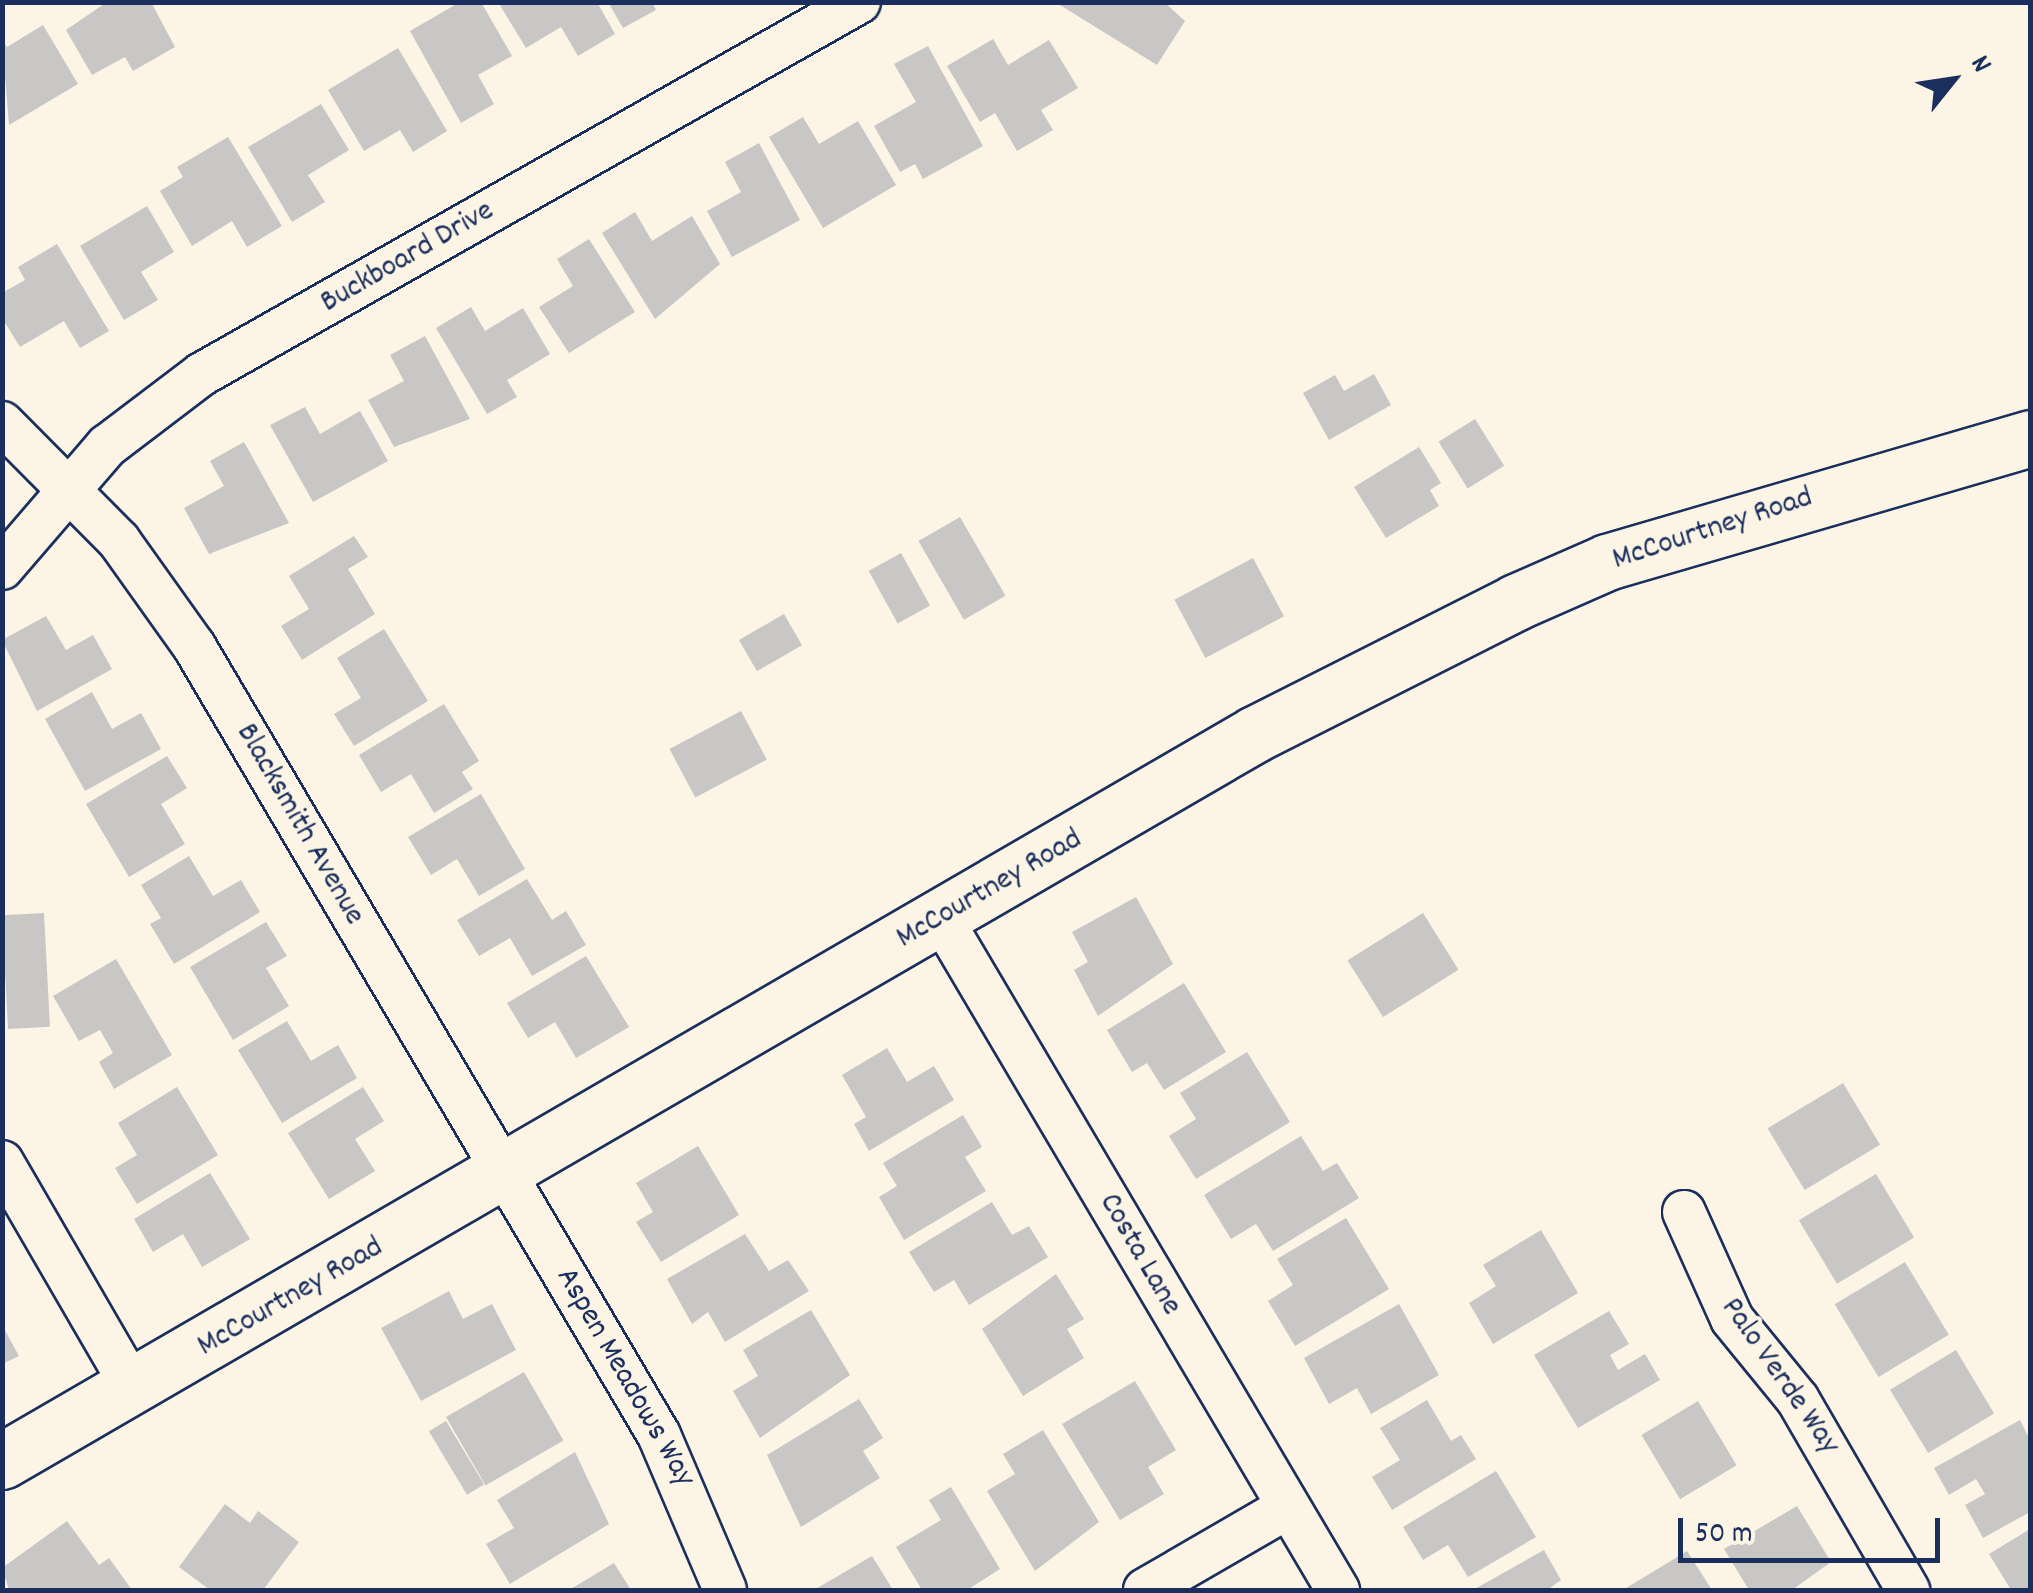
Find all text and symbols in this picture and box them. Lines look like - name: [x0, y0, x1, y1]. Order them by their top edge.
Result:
- north arrow: [1903, 30, 2003, 130]
- text: N: [1958, 49, 2000, 81]
- street label: Buckboard Drive: [314, 193, 502, 323]
- street label: McCourtney Road: [1608, 480, 1818, 580]
- street label: Blacksmith Avenue: [226, 717, 372, 933]
- street label: McCourtney Road: [890, 821, 1090, 959]
- street label: Costa Lane: [1089, 1187, 1189, 1323]
- street label: McCourtney Road: [191, 1229, 391, 1367]
- street label: Aspen Meadows Way: [546, 1262, 702, 1494]
- street label: Palo Verde Way: [1711, 1291, 1847, 1463]
- scale bar: [1683, 1498, 1946, 1560]
- text: 50 m: [1695, 1514, 1753, 1557]

